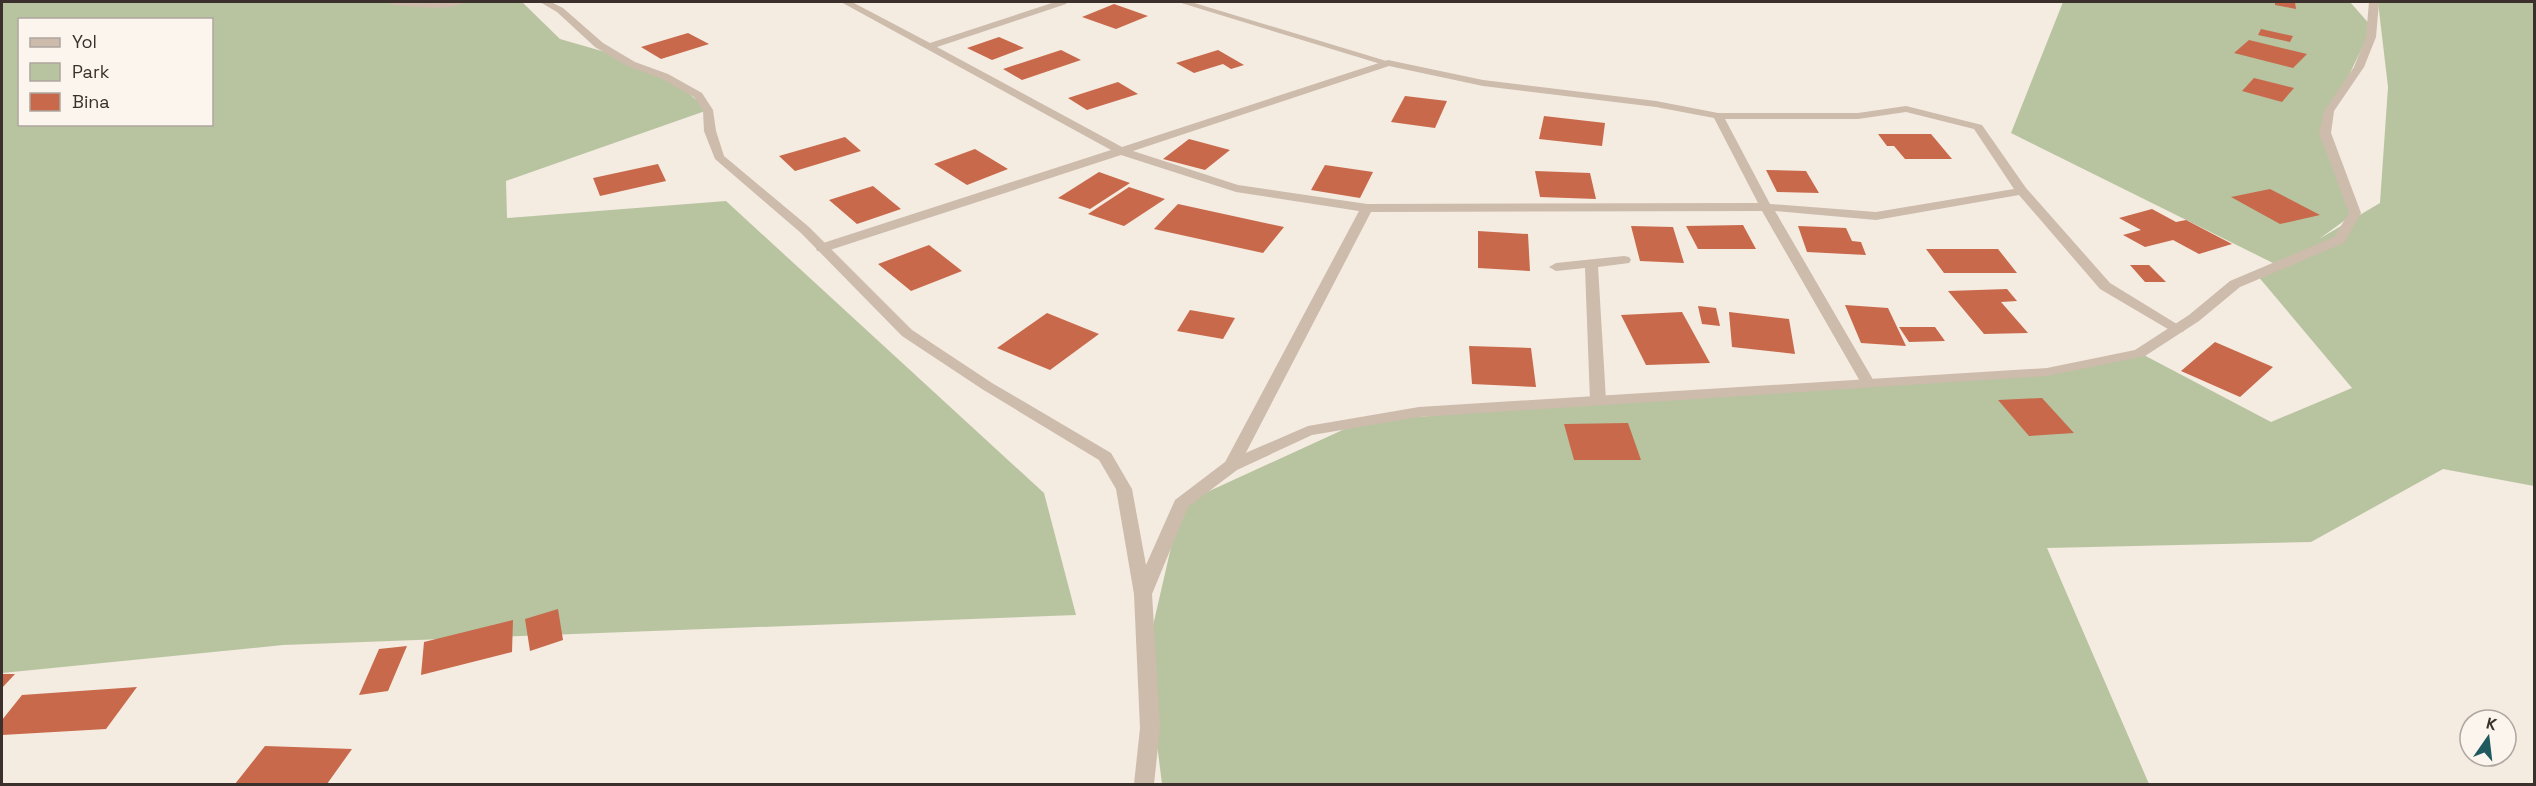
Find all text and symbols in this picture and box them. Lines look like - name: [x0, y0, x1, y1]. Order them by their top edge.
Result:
- legend: [18, 18, 213, 126]
- text: Yol: [72, 30, 97, 53]
- text: Park: [72, 60, 110, 83]
- text: Bina: [72, 90, 110, 113]
- north arrow: [2458, 708, 2518, 768]
- text: K: [2484, 713, 2499, 735]

